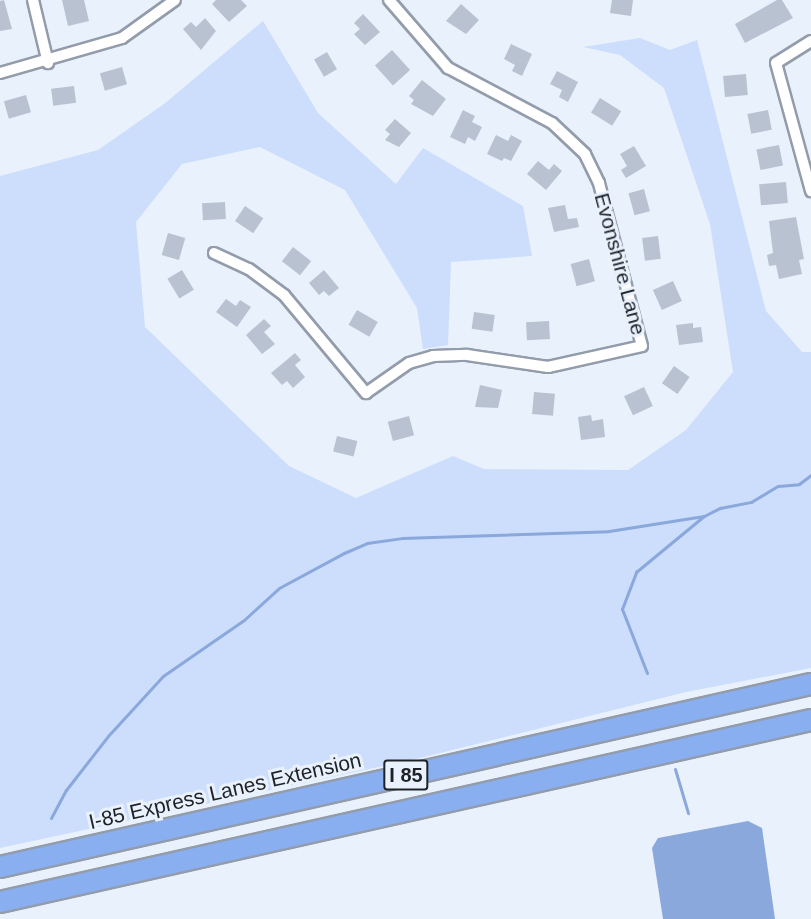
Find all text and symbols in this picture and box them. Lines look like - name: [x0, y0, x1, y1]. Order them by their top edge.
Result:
- street label: Evonshire Lane: [589, 190, 651, 338]
- street label: I-85 Express Lanes Extension: [86, 747, 364, 835]
- road number: I 85: [382, 758, 430, 792]

